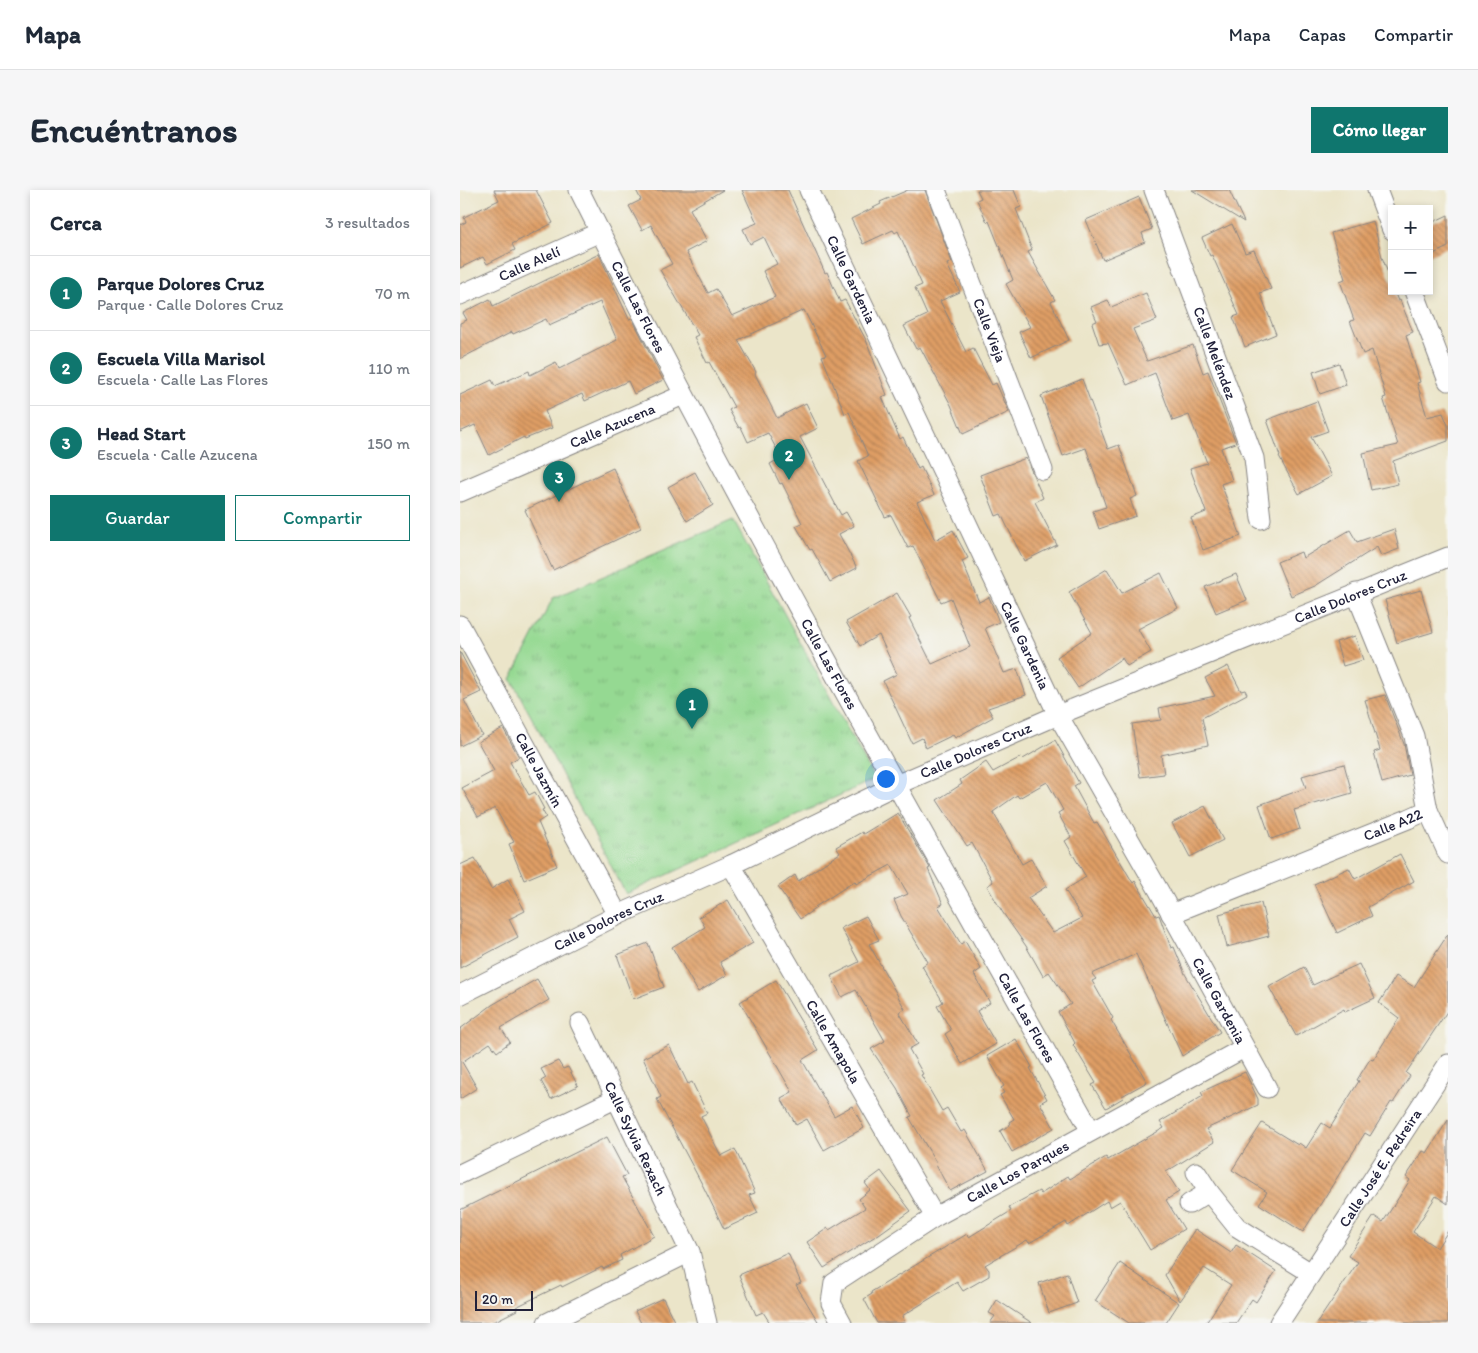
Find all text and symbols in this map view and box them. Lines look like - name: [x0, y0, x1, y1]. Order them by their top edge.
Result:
- text: Mapa: [25, 20, 81, 49]
- text: Mapa: [1229, 24, 1271, 46]
- text: Capas: [1299, 24, 1346, 46]
- text: Compartir: [1374, 24, 1453, 46]
- button: Cómo llegar: [1311, 107, 1448, 153]
- text: Encuéntranos: [30, 109, 238, 151]
- map controls: [1388, 205, 1433, 295]
- button: +: [1388, 205, 1433, 250]
- text: Cerca: [50, 210, 102, 235]
- text: 3 resultados: [325, 213, 410, 232]
- street label: Calle Gardenia: [823, 232, 880, 327]
- street label: Calle Alelí: [496, 242, 563, 286]
- button: −: [1388, 250, 1433, 295]
- street label: Calle Las Flores: [607, 258, 670, 356]
- text: Parque Dolores Cruz: [97, 272, 264, 295]
- text: 1: [62, 284, 70, 303]
- text: 70 m: [375, 284, 410, 303]
- text: Parque · Calle Dolores Cruz: [97, 295, 283, 314]
- street label: Calle Vieja: [969, 295, 1010, 365]
- street label: Calle Meléndez: [1189, 304, 1240, 402]
- text: Escuela Villa Marisol: [97, 347, 265, 370]
- text: 2: [62, 359, 70, 378]
- text: 110 m: [368, 359, 410, 378]
- text: Escuela · Calle Las Flores: [97, 370, 268, 389]
- street label: Calle Azucena: [567, 399, 658, 452]
- text: Head Start: [97, 422, 186, 445]
- text: 3: [62, 434, 70, 453]
- text: 150 m: [367, 434, 410, 453]
- pin: 2: [773, 439, 805, 480]
- text: Escuela · Calle Azucena: [97, 445, 258, 464]
- pin: 3: [543, 461, 575, 502]
- button: Guardar: [50, 495, 225, 541]
- button: Compartir: [235, 495, 410, 541]
- street label: Calle Dolores Cruz: [1292, 566, 1409, 627]
- street label: Calle Gardenia: [996, 598, 1054, 693]
- street label: Calle Las Flores: [797, 615, 862, 713]
- pin: 1: [676, 688, 708, 729]
- street label: Calle Dolores Cruz: [917, 718, 1034, 783]
- street label: Calle Jazmín: [511, 729, 567, 810]
- your location: [873, 766, 899, 792]
- street label: Calle A22: [1361, 805, 1425, 845]
- street label: Calle Dolores Cruz: [551, 887, 666, 955]
- street label: Calle Gardenia: [1188, 954, 1250, 1047]
- street label: Calle Las Flores: [994, 969, 1060, 1066]
- street label: Calle Amapola: [802, 996, 865, 1087]
- street label: Calle Sylvia Rexach: [600, 1078, 671, 1199]
- street label: Calle José E. Pedreira: [1335, 1105, 1425, 1231]
- street label: Calle Los Parques: [963, 1136, 1072, 1207]
- scale bar: [475, 1288, 532, 1311]
- text: 20 m: [482, 1291, 513, 1308]

